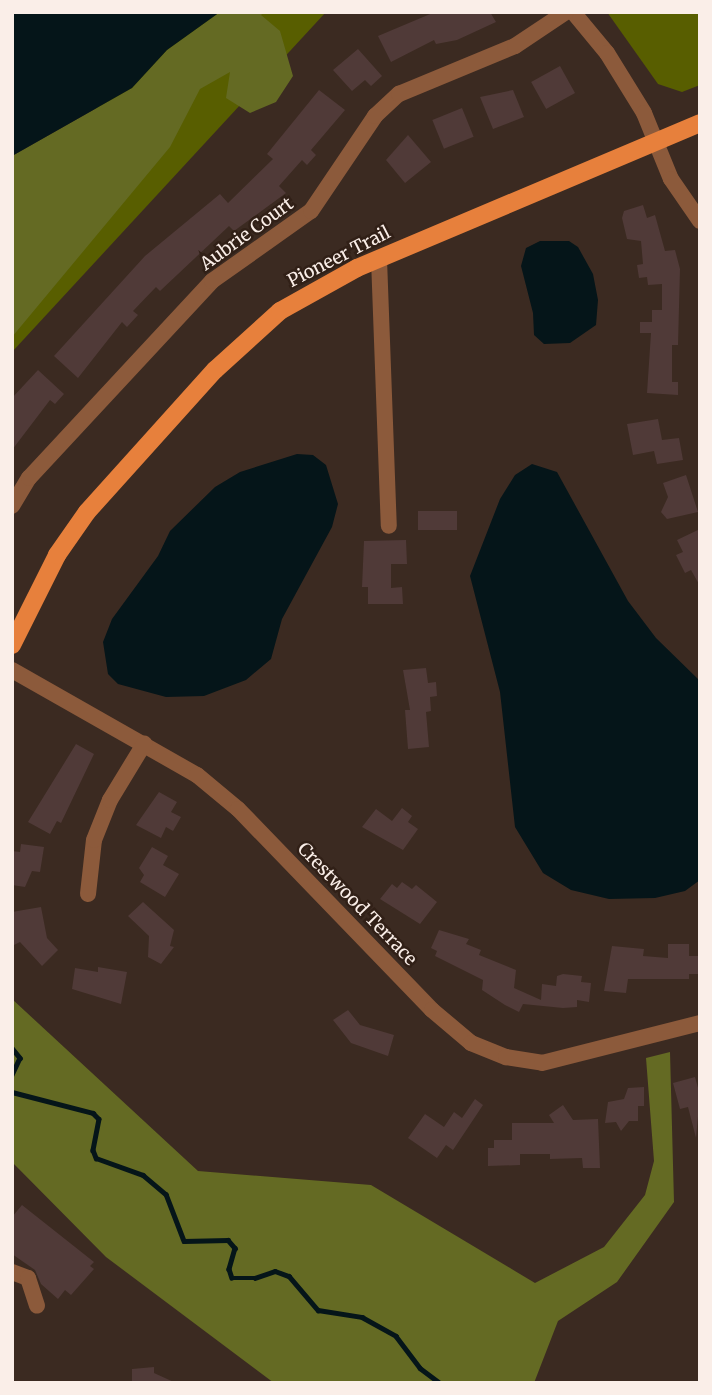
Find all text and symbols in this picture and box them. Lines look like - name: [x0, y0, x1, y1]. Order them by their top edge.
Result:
- street label: Aubrie Court: [196, 193, 298, 275]
- street label: Pioneer Trail: [284, 222, 394, 292]
- street label: Crestwood Terrace: [293, 838, 421, 970]

